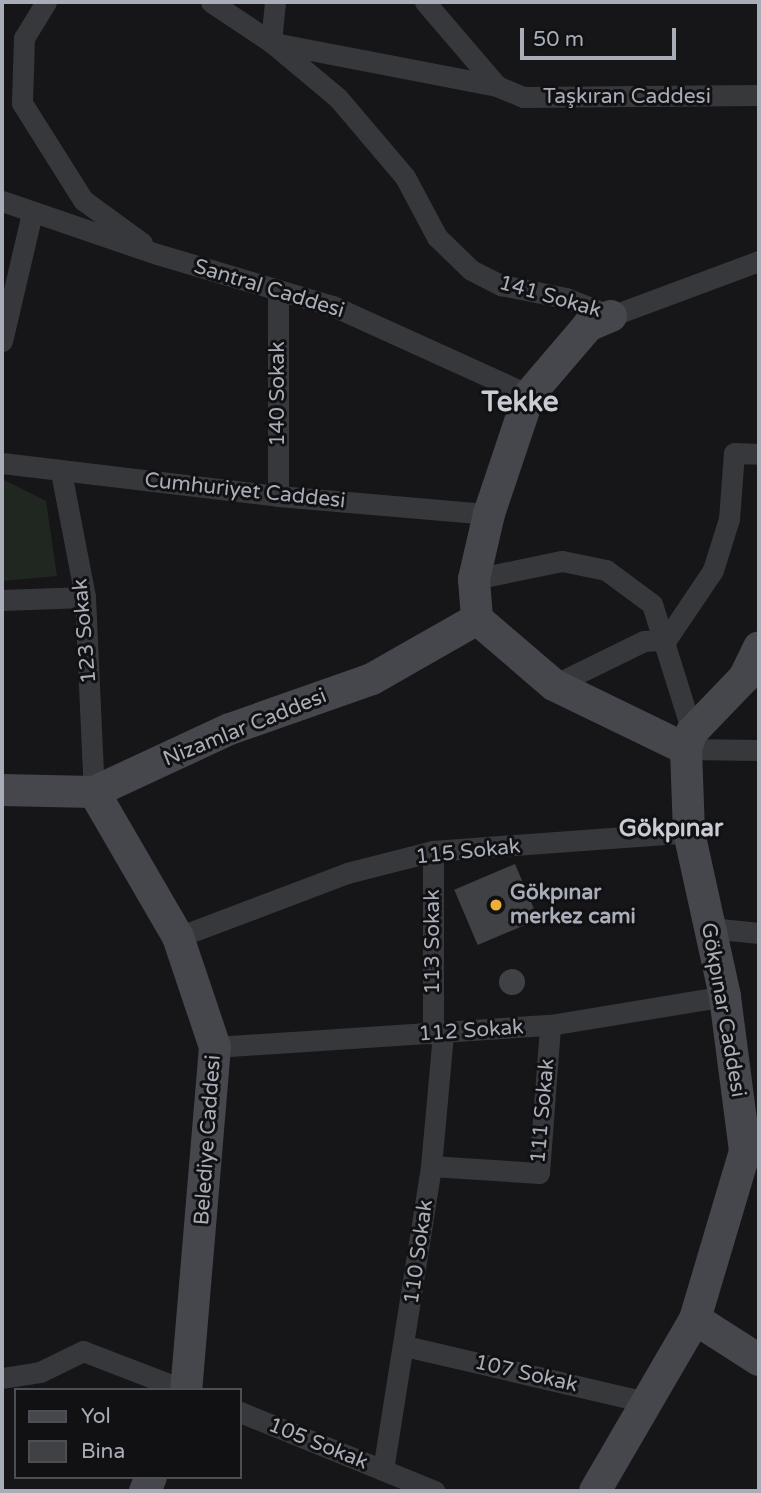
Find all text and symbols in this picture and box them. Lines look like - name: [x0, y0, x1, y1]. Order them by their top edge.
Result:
- scale bar: [523, 14, 679, 58]
- text: 50 m: [533, 27, 584, 52]
- street label: Taşkıran Caddesi: [543, 84, 711, 110]
- street label: Santral Caddesi: [191, 254, 347, 324]
- street label: 141 Sokak: [496, 270, 604, 324]
- street label: 140 Sokak: [265, 341, 291, 447]
- district label: Tekke: [481, 385, 559, 419]
- street label: Cumhuriyet Caddesi: [143, 468, 347, 514]
- street label: 123 Sokak: [68, 577, 102, 685]
- street label: Nizamlar Caddesi: [160, 684, 330, 772]
- district label: Gökpınar: [619, 815, 723, 843]
- street label: 115 Sokak: [414, 834, 522, 870]
- place label: Gökpınar merkez cami: [510, 880, 636, 930]
- street label: 113 Sokak: [420, 889, 446, 995]
- marker: Gökpınar merkez cami: [488, 897, 504, 913]
- street label: Gökpınar Caddesi: [695, 921, 751, 1099]
- street label: 112 Sokak: [418, 1015, 524, 1047]
- street label: Belediye Caddesi: [189, 1054, 227, 1226]
- street label: 111 Sokak: [526, 1057, 560, 1165]
- street label: 110 Sokak: [399, 1198, 439, 1306]
- street label: 107 Sokak: [472, 1350, 580, 1398]
- legend: [14, 1388, 242, 1479]
- text: Yol: [81, 1404, 111, 1429]
- street label: 105 Sokak: [265, 1413, 371, 1475]
- text: Bina: [81, 1439, 125, 1464]

